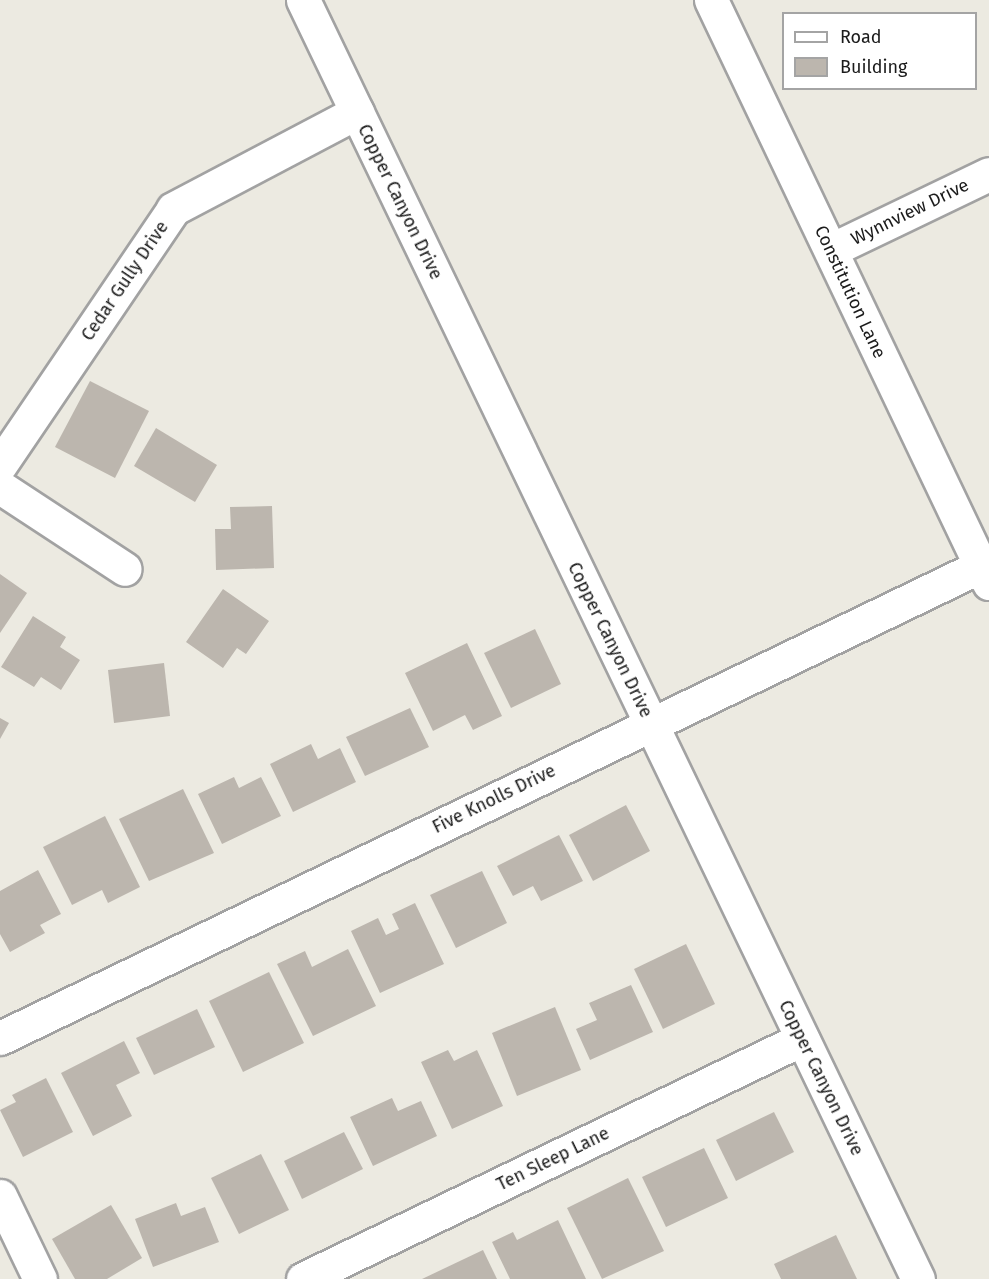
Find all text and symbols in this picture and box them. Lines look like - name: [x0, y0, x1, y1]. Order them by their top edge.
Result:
- legend: [782, 12, 977, 90]
- text: Road: [840, 26, 882, 48]
- text: Building: [840, 56, 907, 78]
- street label: Copper Canyon Drive: [353, 121, 447, 283]
- street label: Wynnview Drive: [848, 174, 972, 250]
- street label: Cedar Gully Drive: [77, 217, 173, 345]
- street label: Constitution Lane: [810, 222, 890, 362]
- street label: Copper Canyon Drive: [563, 559, 657, 721]
- street label: Five Knolls Drive: [429, 760, 559, 838]
- street label: Copper Canyon Drive: [774, 997, 868, 1159]
- street label: Ten Sleep Lane: [493, 1122, 613, 1196]

